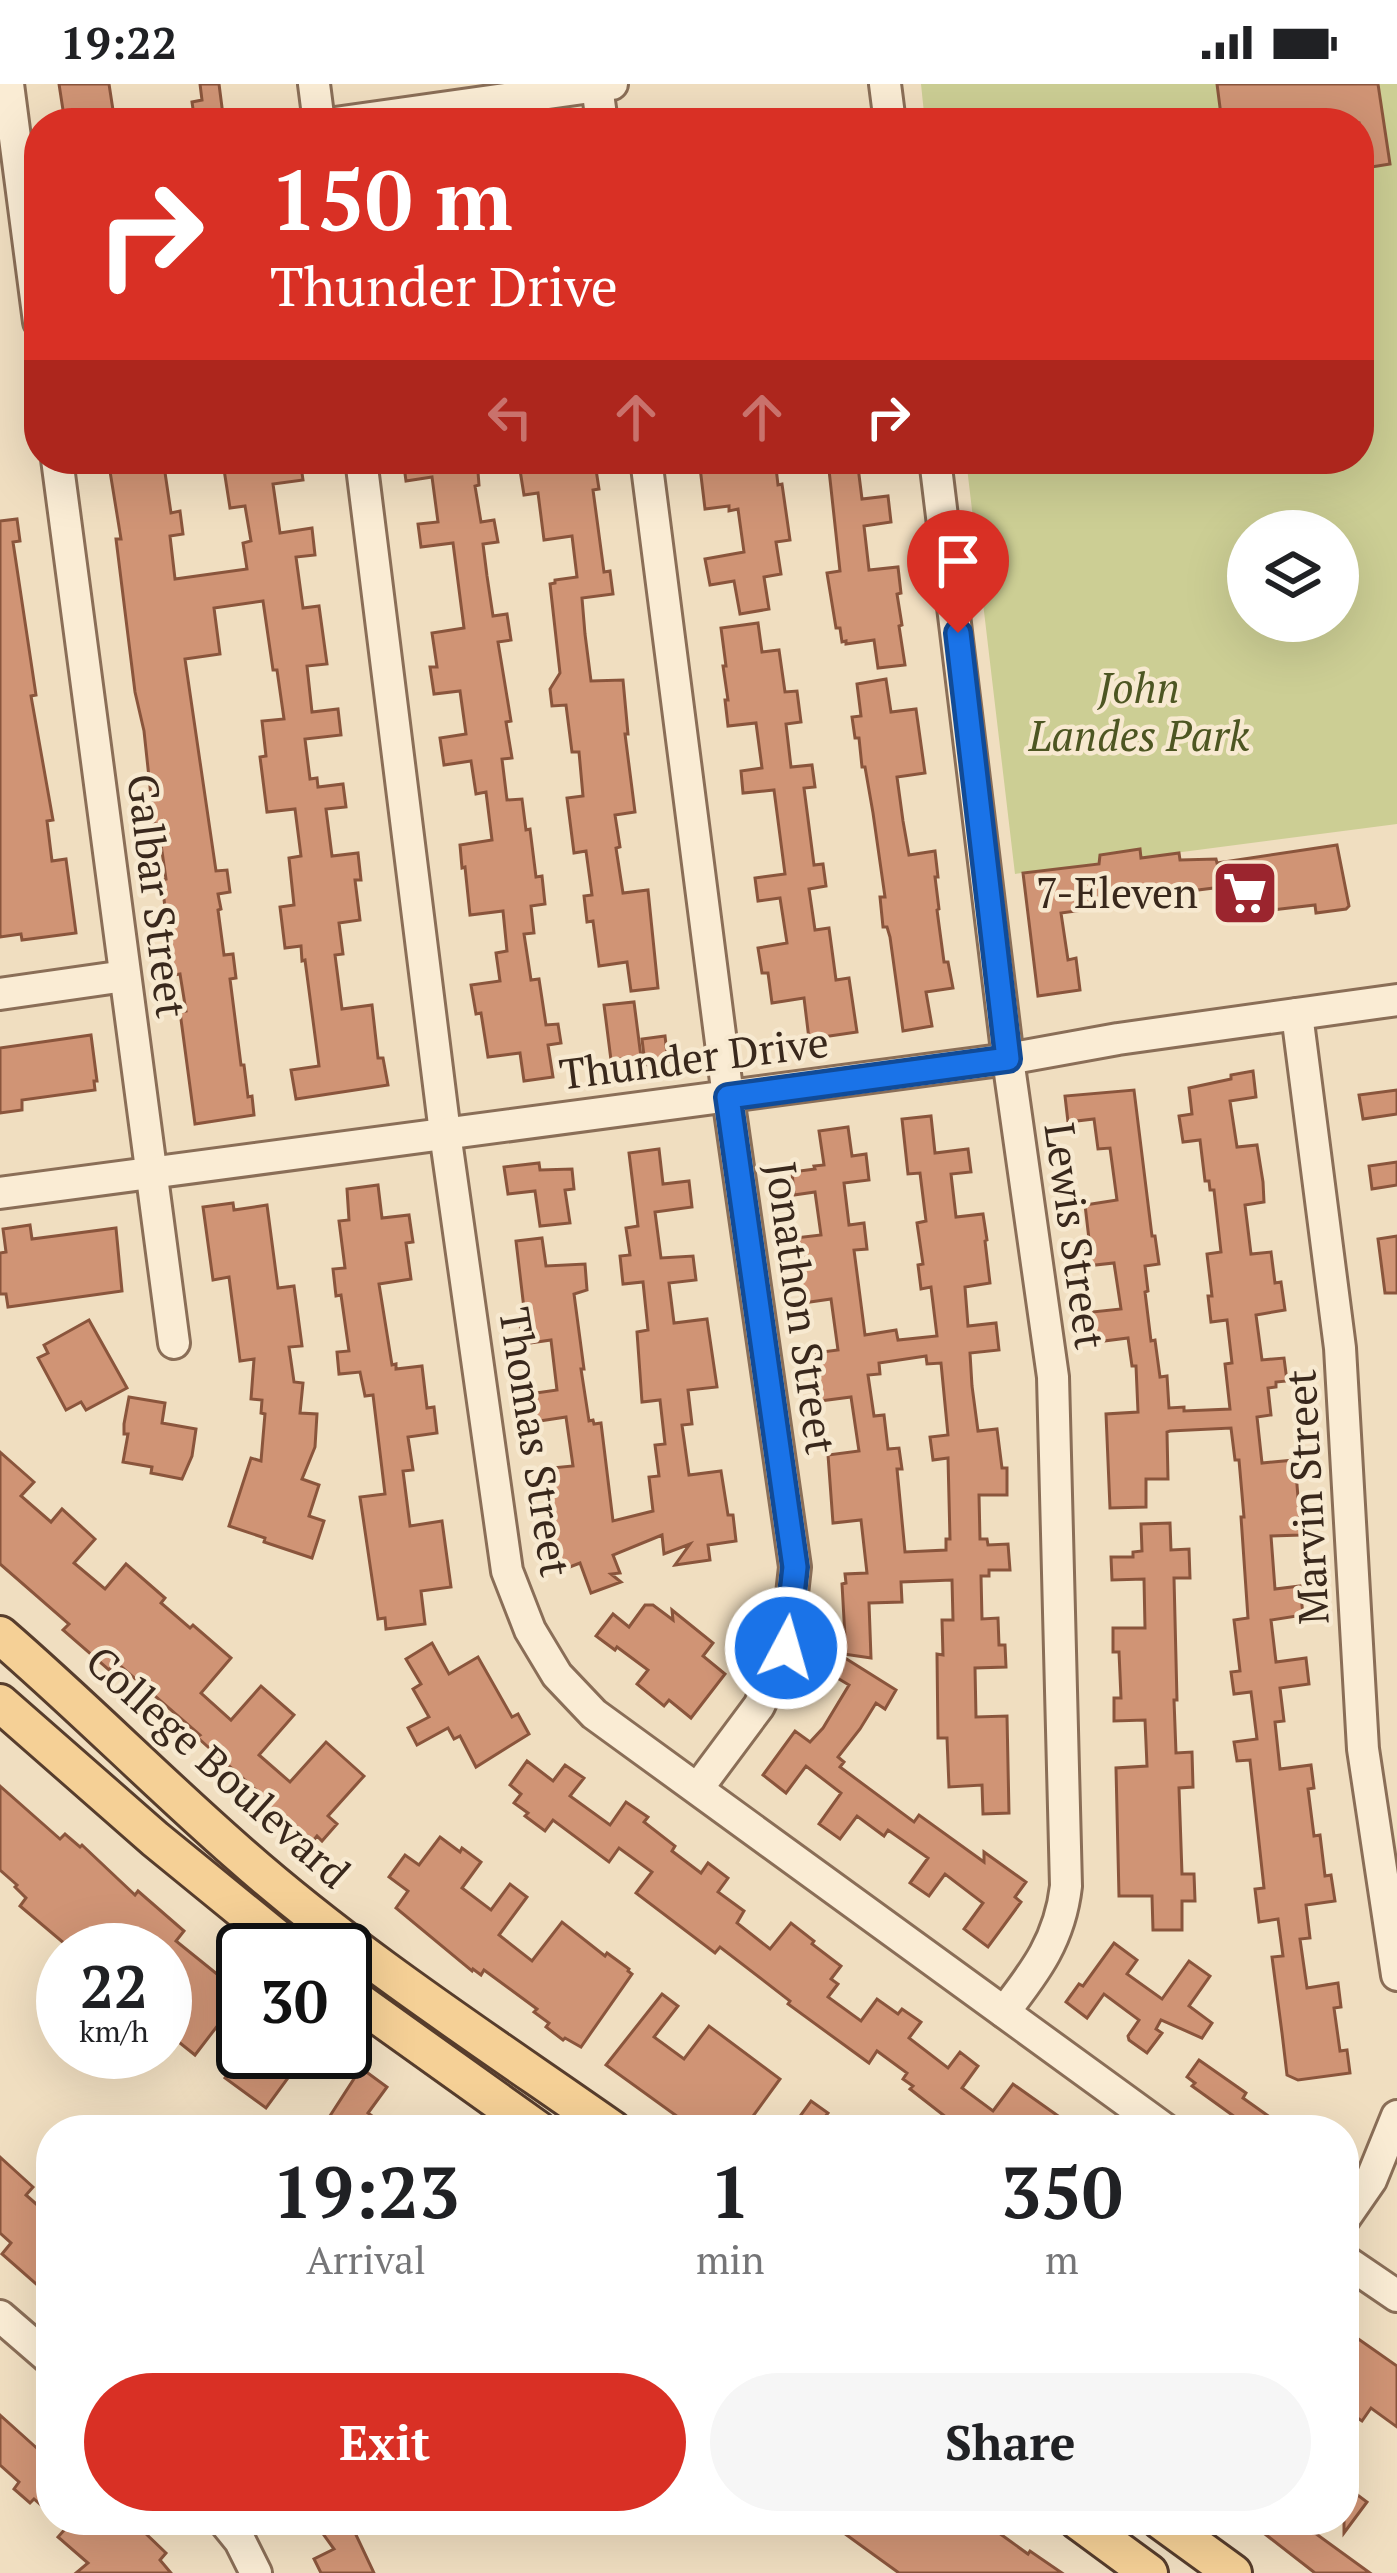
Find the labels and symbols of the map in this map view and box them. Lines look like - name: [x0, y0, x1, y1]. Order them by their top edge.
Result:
- pin: [907, 510, 1009, 633]
- park label: John Landes Park: [1028, 659, 1250, 763]
- street label: Galbar Street: [115, 771, 201, 1021]
- supermarket icon: 7-Eleven: [1210, 858, 1280, 928]
- place label: 7-Eleven: [1036, 864, 1198, 920]
- street label: Thunder Drive: [556, 1013, 832, 1101]
- street label: Lewis Street: [1032, 1119, 1120, 1353]
- street label: Jonathon Street: [754, 1158, 850, 1458]
- street label: Thomas Street: [487, 1303, 585, 1581]
- street label: Marvin Street: [1271, 1368, 1341, 1626]
- position arrow: [723, 1585, 849, 1711]
- street label: College Boulevard: [75, 1633, 363, 1900]
- speed limit sign: 30: [216, 1923, 372, 2079]

